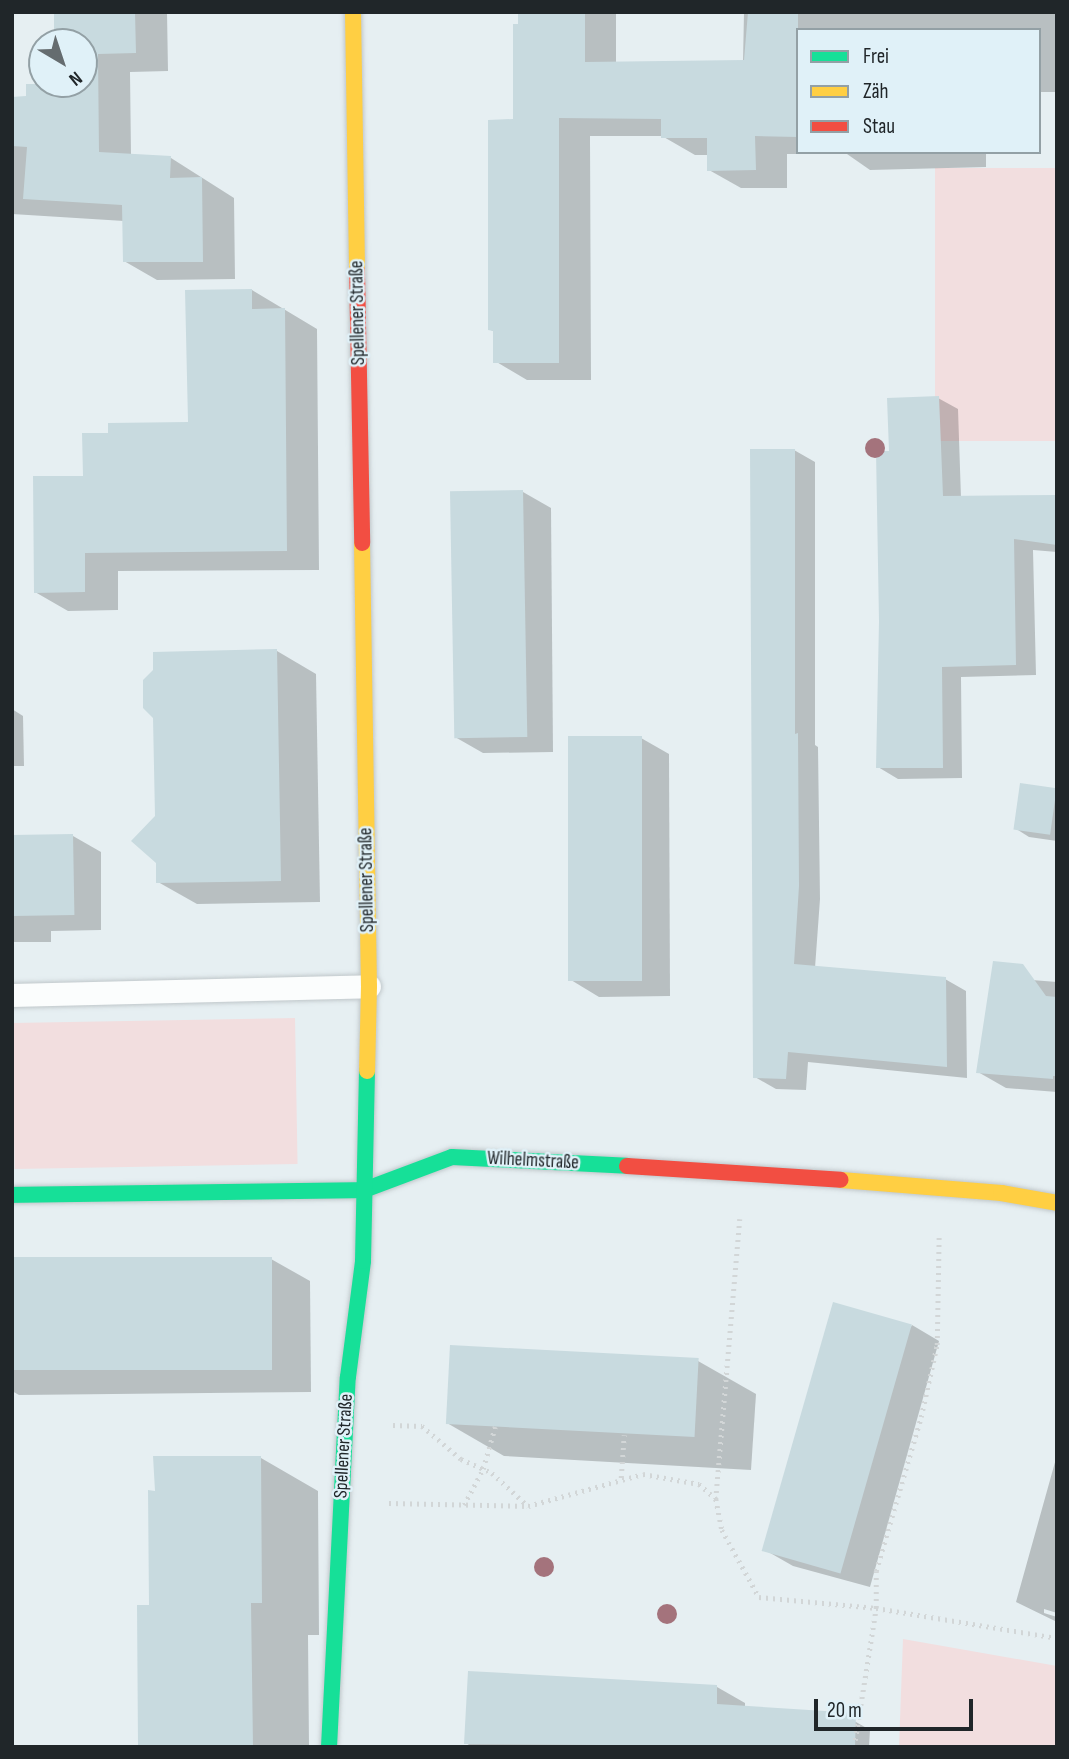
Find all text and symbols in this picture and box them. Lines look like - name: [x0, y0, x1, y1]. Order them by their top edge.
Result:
- north arrow: [28, 28, 98, 98]
- legend: [796, 28, 1041, 154]
- text: Frei: [863, 44, 889, 69]
- text: N: [64, 66, 86, 90]
- text: Zäh: [863, 79, 889, 104]
- text: Stau: [863, 114, 895, 139]
- street label: Spellener Straße: [346, 261, 370, 365]
- street label: Spellener Straße: [355, 828, 379, 932]
- street label: Wilhelmstraße: [487, 1147, 579, 1175]
- street label: Spellener Straße: [330, 1393, 358, 1499]
- scale bar: [817, 1686, 976, 1730]
- text: 20 m: [827, 1698, 862, 1723]

